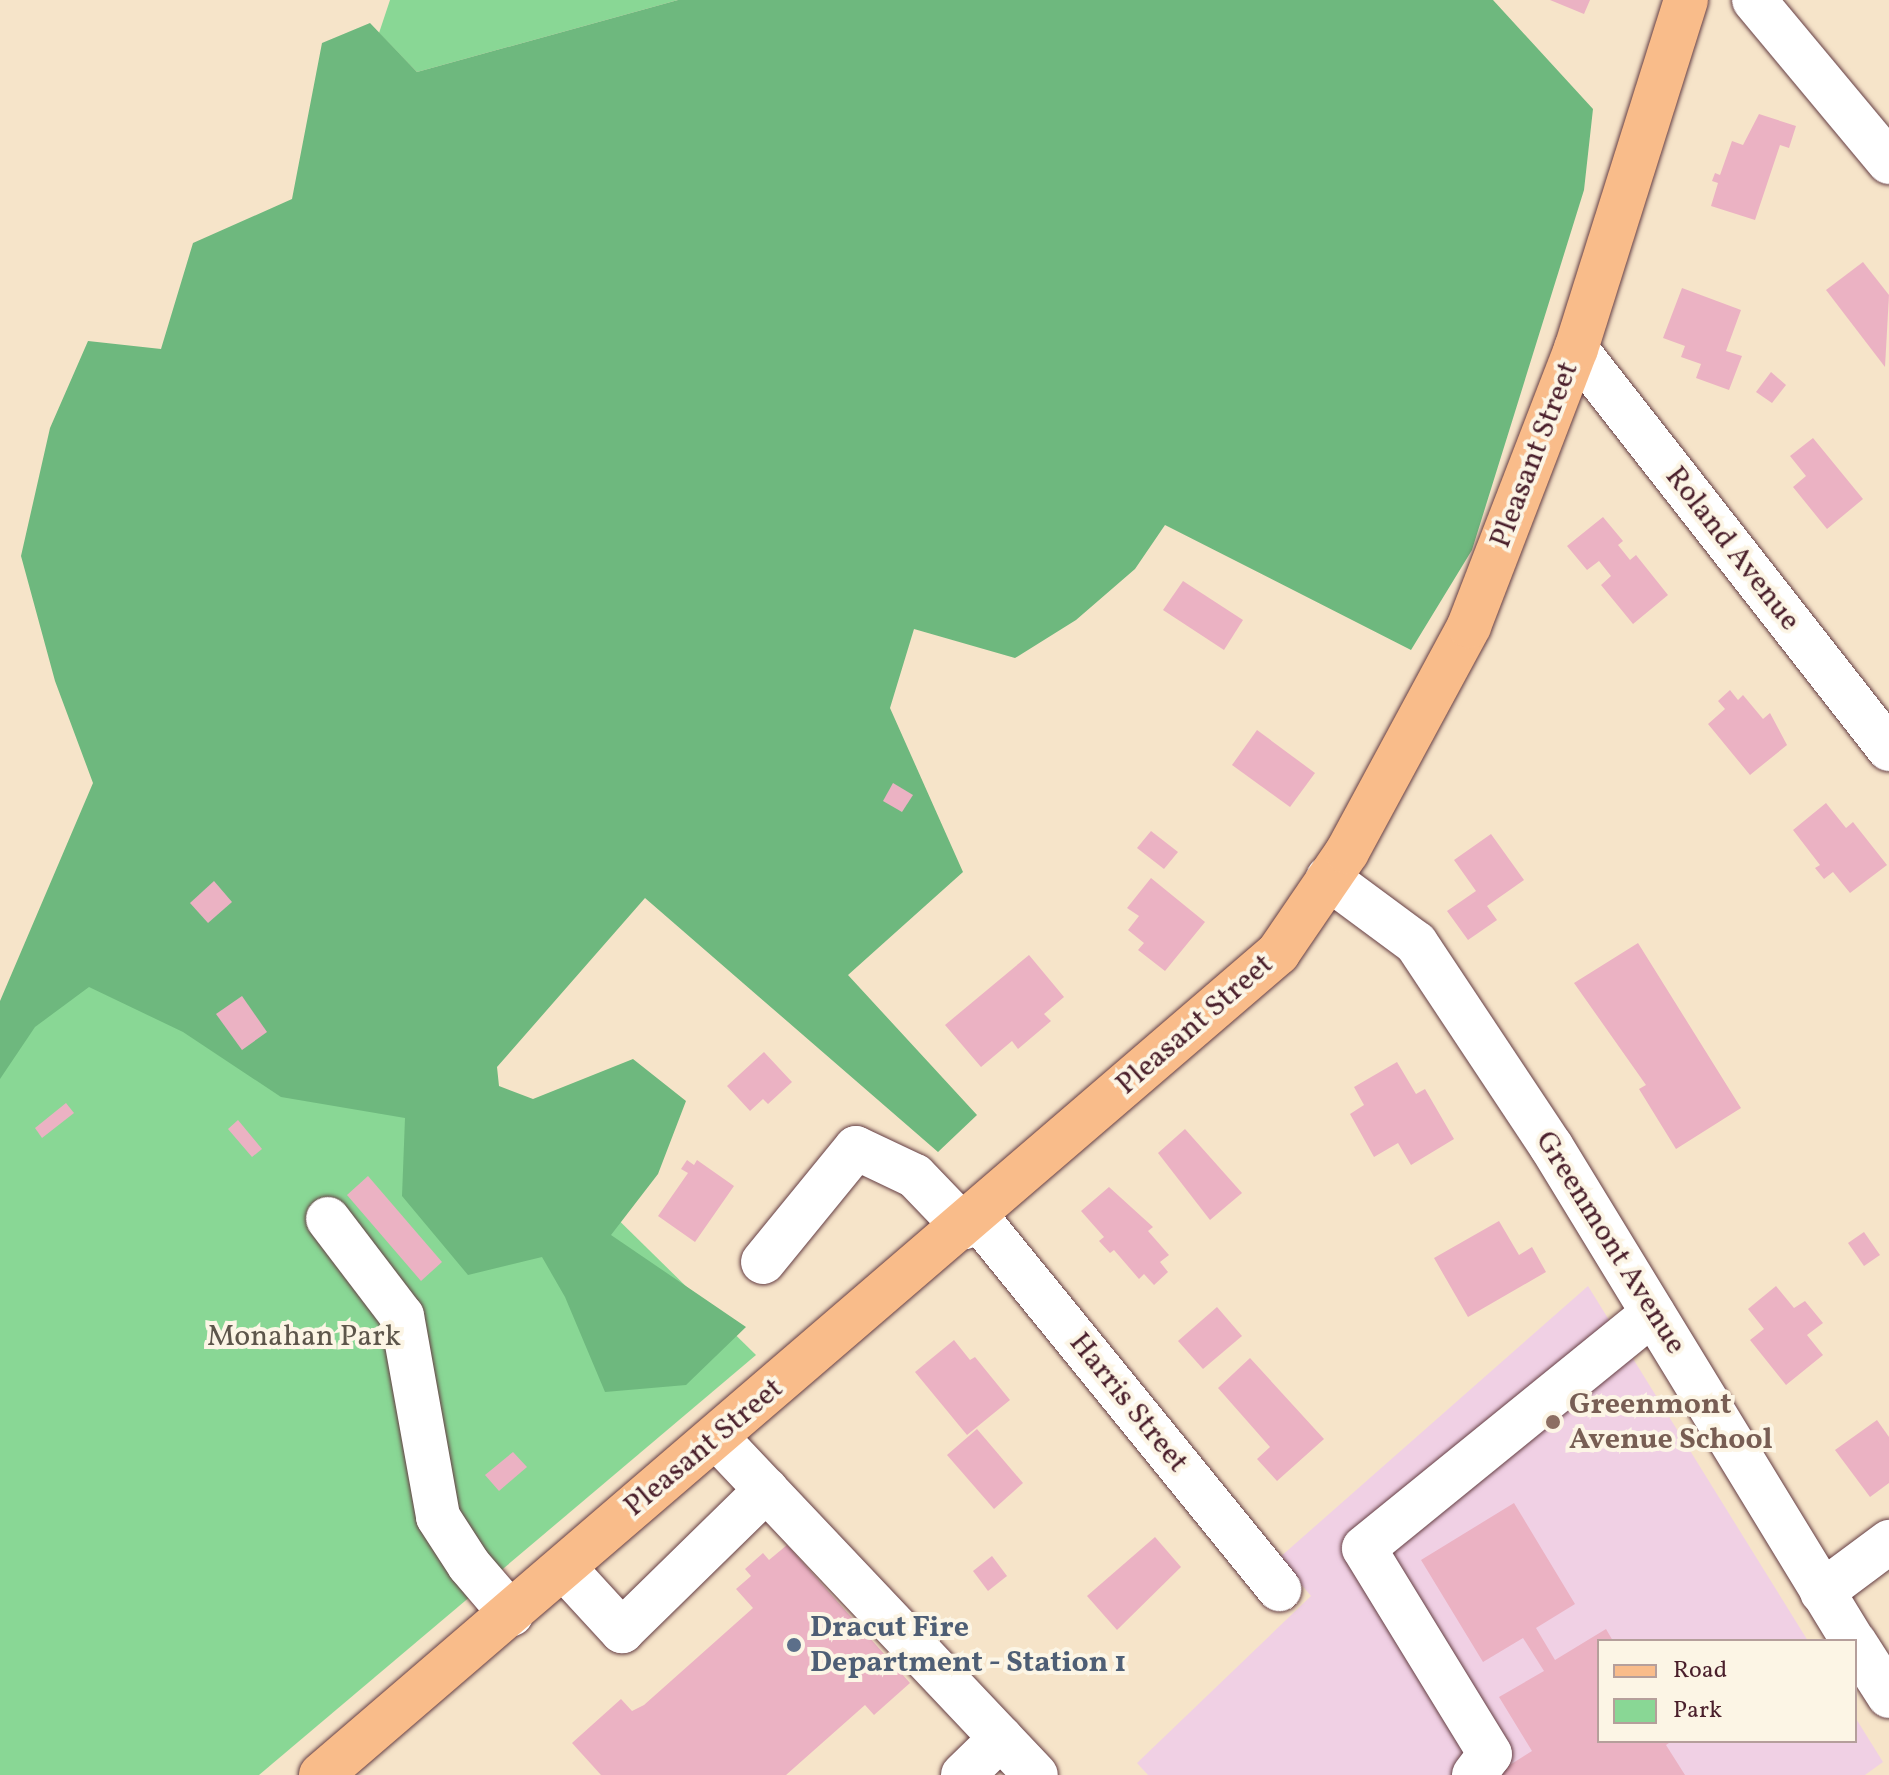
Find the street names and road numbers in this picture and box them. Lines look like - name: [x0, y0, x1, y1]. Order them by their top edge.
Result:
- street label: Pleasant Street: [1483, 357, 1587, 553]
- street label: Roland Avenue: [1657, 460, 1807, 638]
- street label: Pleasant Street: [1109, 947, 1281, 1103]
- street label: Greenmont Avenue: [1527, 1125, 1693, 1361]
- street label: Harris Street: [1061, 1326, 1195, 1480]
- street label: Pleasant Street: [617, 1371, 791, 1525]

